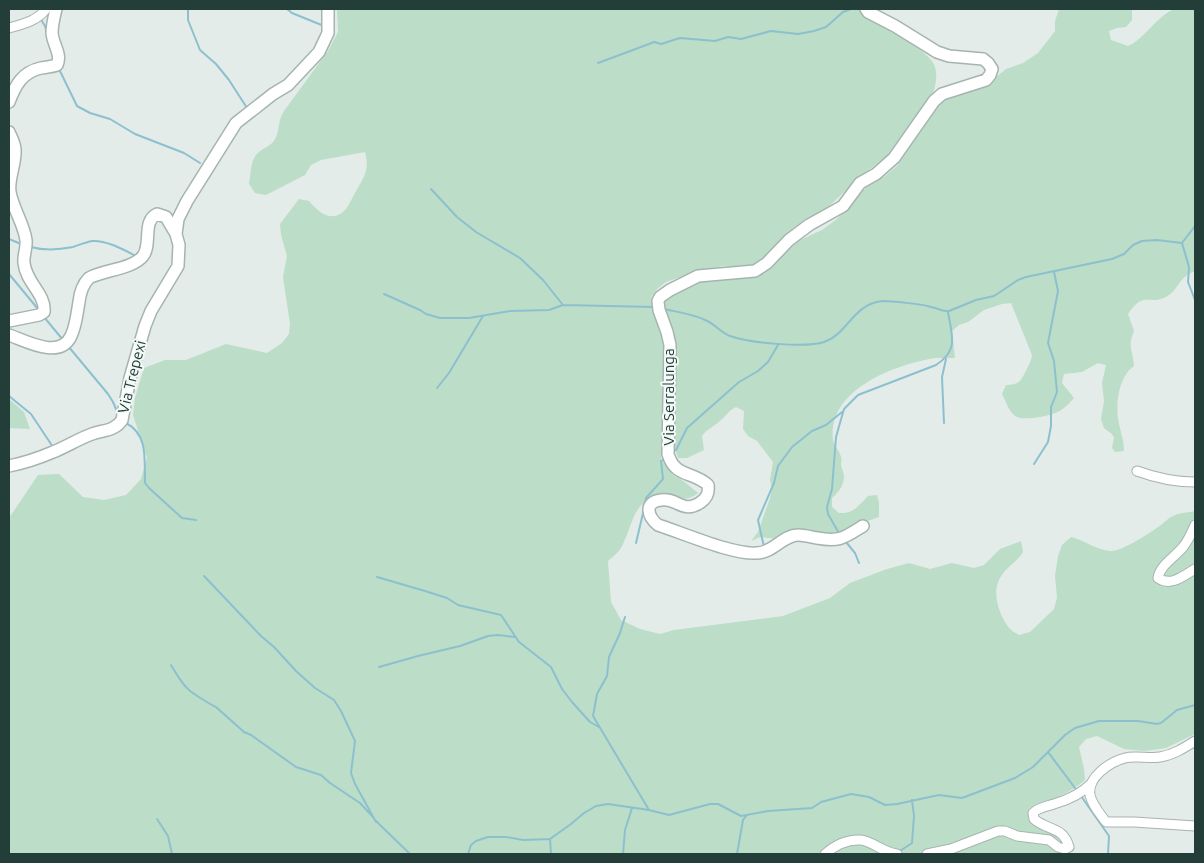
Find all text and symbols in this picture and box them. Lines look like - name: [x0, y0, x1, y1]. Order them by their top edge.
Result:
- street label: Via Trepexi: [114, 339, 149, 415]
- street label: Via Serralunga: [660, 348, 677, 446]

